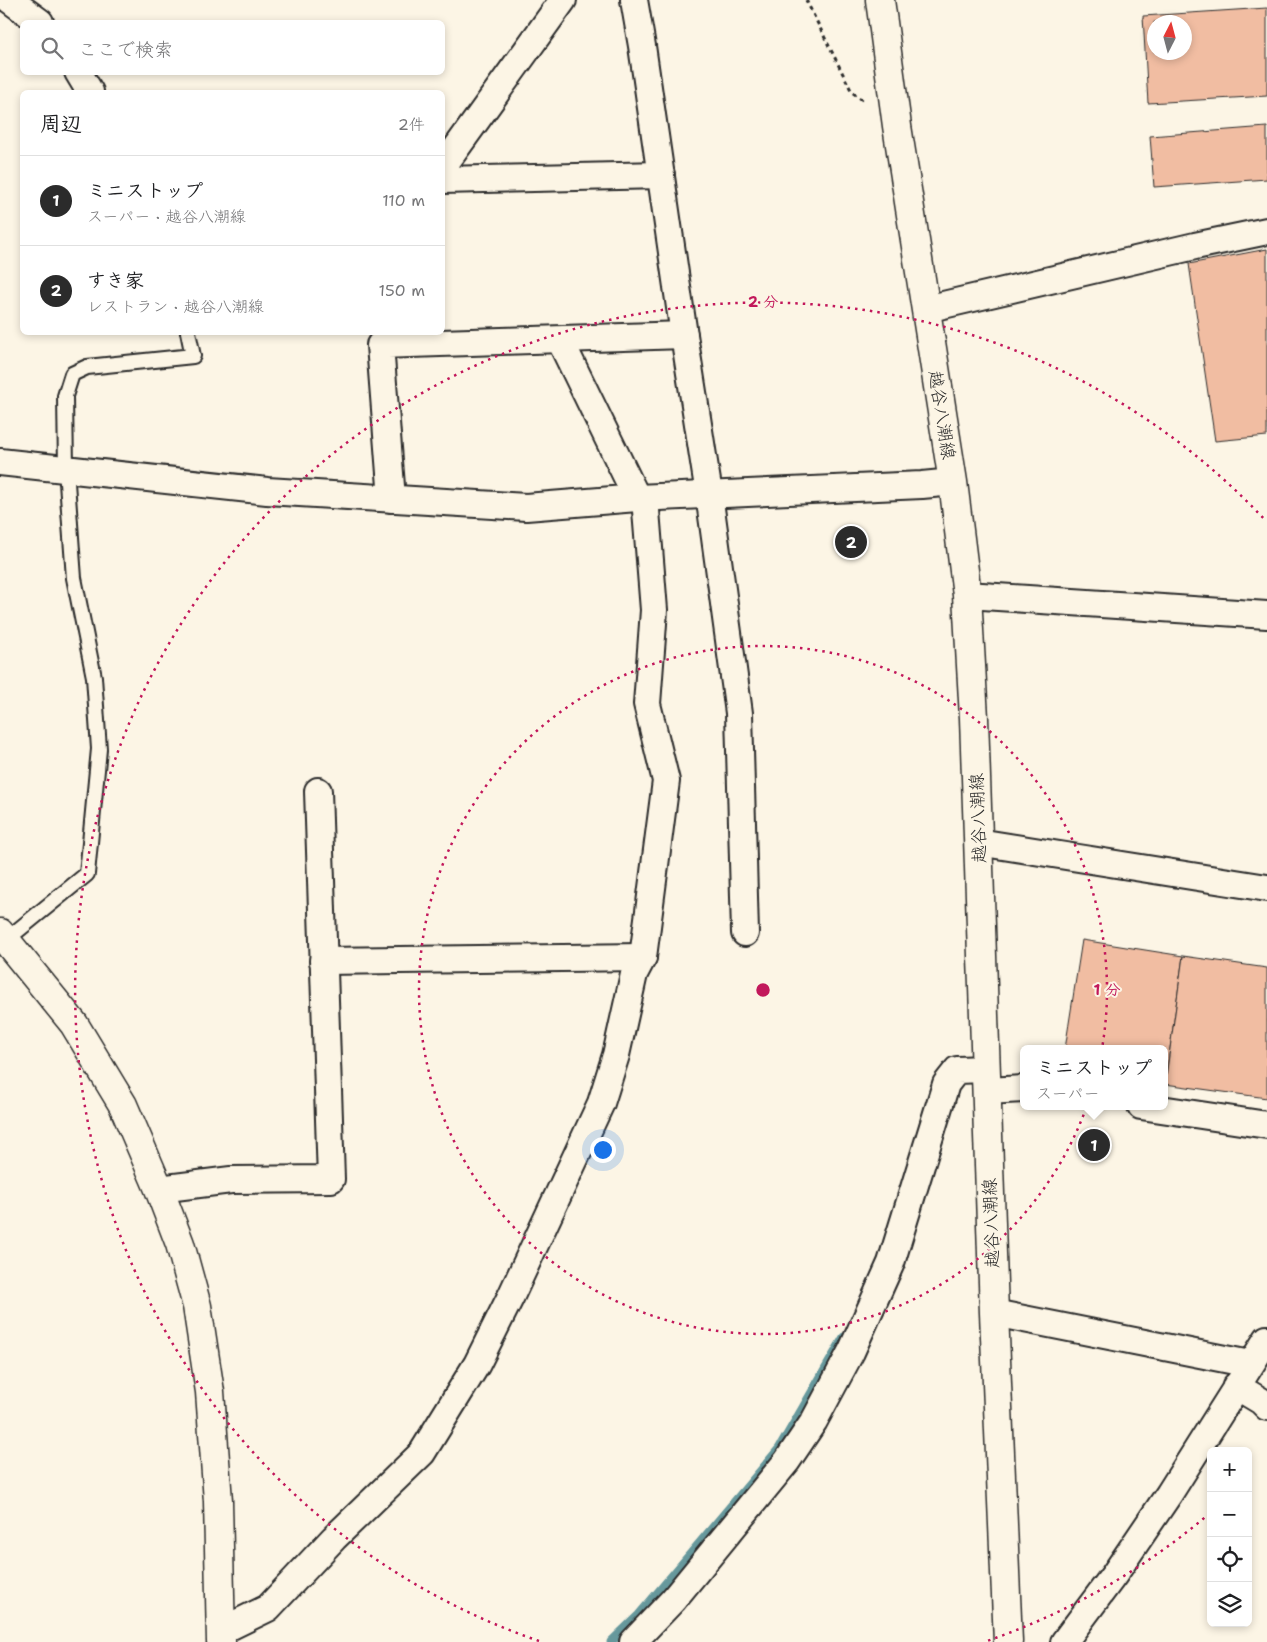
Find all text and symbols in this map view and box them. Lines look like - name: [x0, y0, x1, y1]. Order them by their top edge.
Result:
- north arrow: [1147, 15, 1192, 60]
- search box: [20, 20, 445, 75]
- icon: search: [38, 34, 66, 62]
- text: ここで検索: [78, 37, 173, 62]
- text: 周辺: [40, 110, 82, 138]
- text: 2件: [398, 114, 425, 135]
- text: ミニストップ: [87, 178, 203, 203]
- text: 1: [52, 190, 60, 211]
- text: 110 m: [382, 190, 425, 211]
- text: スーパー · 越谷八潮線: [87, 206, 246, 227]
- text: すき家: [87, 268, 144, 293]
- text: 2: [50, 280, 62, 301]
- text: 150 m: [378, 280, 425, 301]
- text: 2 分: [748, 292, 778, 312]
- text: レストラン · 越谷八潮線: [87, 296, 264, 317]
- street label: 越谷八潮線: [923, 369, 961, 461]
- pin: 2: [835, 523, 867, 561]
- street label: 越谷八潮線: [964, 773, 992, 863]
- text: 1 分: [1094, 980, 1121, 1000]
- centre of rings: [754, 981, 772, 999]
- popup: [1020, 1045, 1168, 1110]
- text: ミニストップ: [1036, 1055, 1152, 1080]
- text: スーパー: [1036, 1083, 1099, 1104]
- pin: 1: [1078, 1126, 1110, 1164]
- your location: [590, 1137, 616, 1163]
- street label: 越谷八潮線: [977, 1178, 1005, 1268]
- map controls: [1207, 1447, 1252, 1627]
- button: +: [1207, 1447, 1252, 1492]
- button: −: [1207, 1492, 1252, 1537]
- button: locate: [1207, 1537, 1252, 1582]
- button: layers: [1207, 1582, 1252, 1627]

